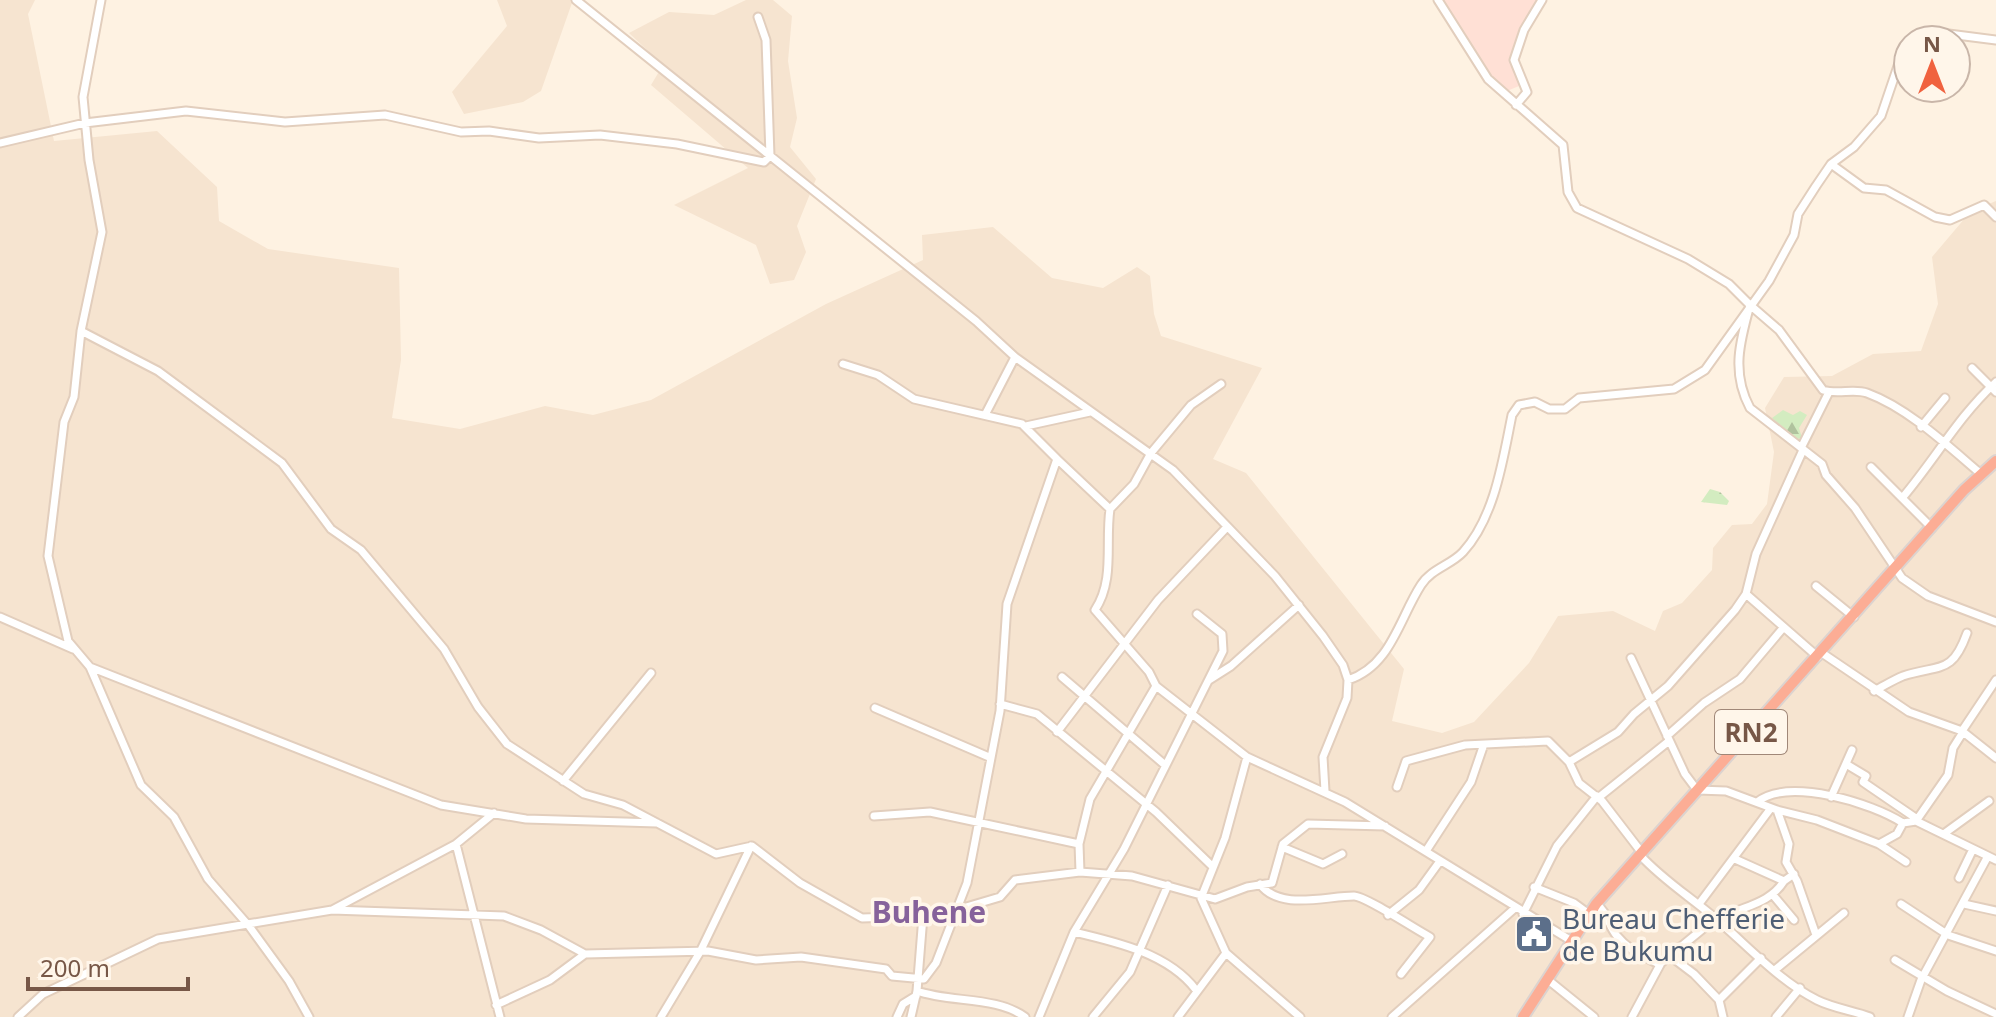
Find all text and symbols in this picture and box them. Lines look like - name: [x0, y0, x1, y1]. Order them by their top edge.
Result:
- north arrow: [1892, 24, 1972, 104]
- text: N: [1923, 28, 1941, 58]
- road number: RN2: [1715, 710, 1787, 754]
- district label: Buhene: [872, 891, 986, 932]
- place label: Bureau Chefferie de Bukumu: [1562, 899, 1785, 969]
- public building icon: Bureau Chefferie de Bukumu: [1513, 913, 1555, 955]
- scale bar: [28, 941, 188, 991]
- text: 200 m: [40, 951, 110, 984]

